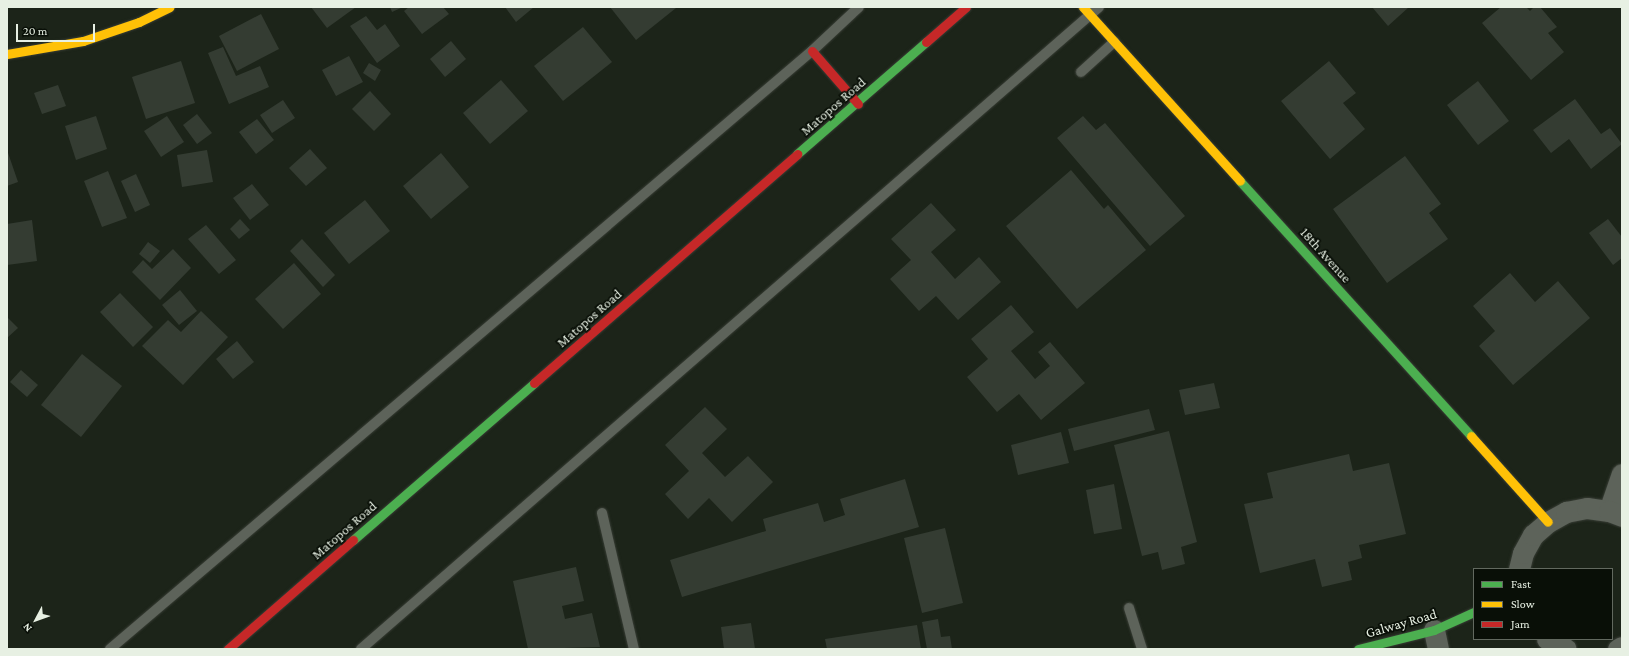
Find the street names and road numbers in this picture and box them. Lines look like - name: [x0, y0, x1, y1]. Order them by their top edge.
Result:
- street label: Matopos Road: [797, 73, 869, 139]
- street label: 18th Avenue: [1297, 224, 1355, 286]
- street label: Matopos Road: [553, 285, 625, 351]
- street label: Matopos Road: [308, 497, 380, 563]
- street label: Galway Road: [1364, 605, 1438, 641]

